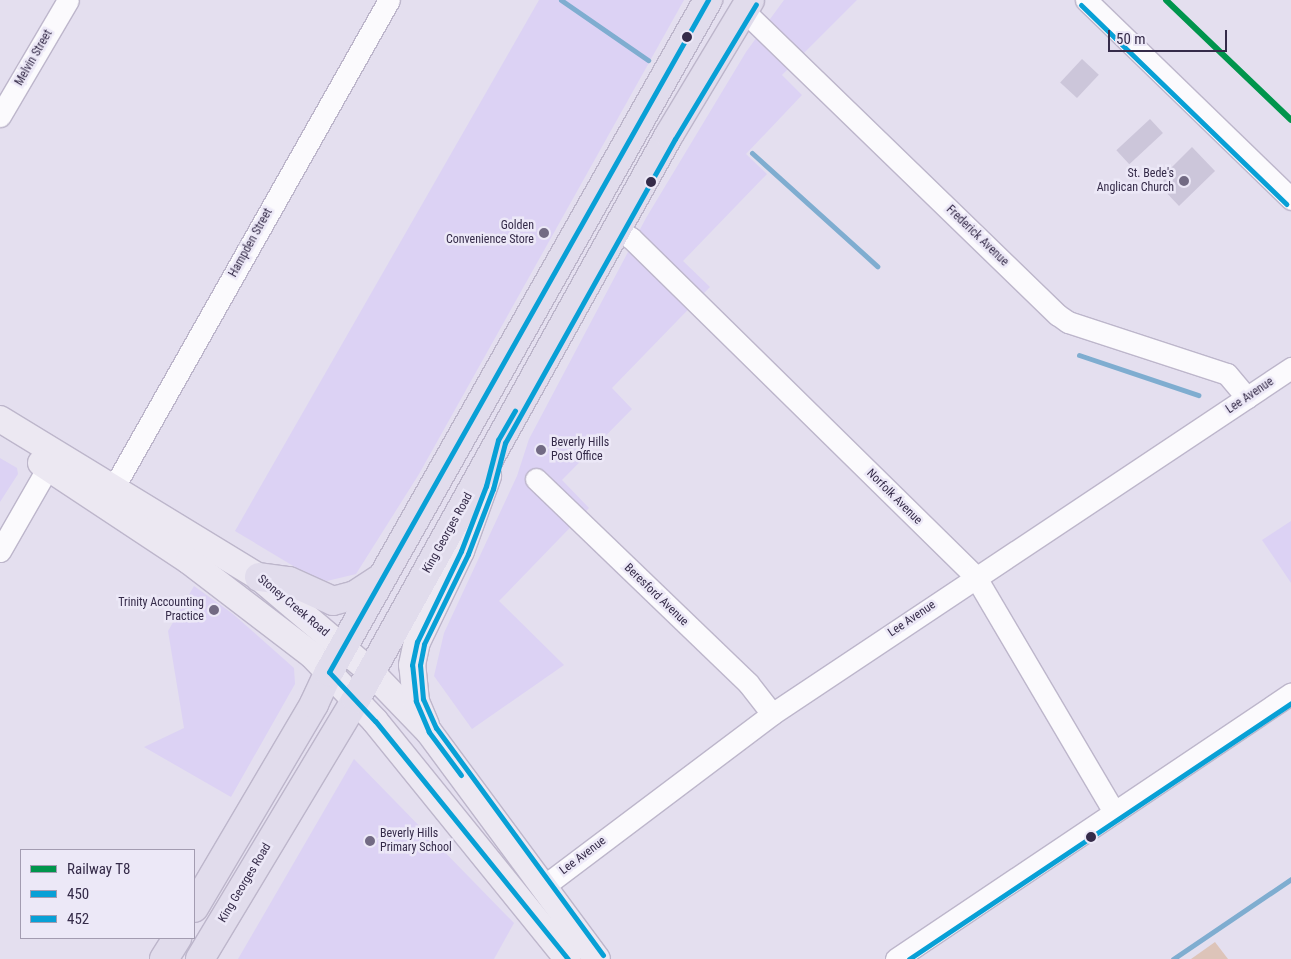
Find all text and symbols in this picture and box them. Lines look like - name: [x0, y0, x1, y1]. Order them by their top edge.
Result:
- scale bar: [1111, 20, 1230, 52]
- street label: Melvin Street: [12, 28, 56, 88]
- text: 50 m: [1116, 30, 1146, 48]
- unlabelled marker: [682, 32, 692, 42]
- place label: St. Bede's Anglican Church: [1097, 167, 1174, 195]
- marker: St. Bede's Anglican Church: [1178, 175, 1190, 187]
- unlabelled marker: [646, 177, 656, 187]
- street label: Frederick Avenue: [943, 203, 1011, 269]
- street label: Hampden Street: [226, 206, 276, 280]
- place label: Golden Convenience Store: [446, 219, 534, 247]
- marker: Golden Convenience Store: [538, 227, 550, 239]
- street label: Lee Avenue: [1223, 375, 1277, 417]
- place label: Beverly Hills Post Office: [551, 436, 609, 464]
- marker: Beverly Hills Post Office: [535, 444, 547, 456]
- street label: Norfolk Avenue: [863, 466, 925, 528]
- street label: King Georges Road: [420, 490, 476, 576]
- street label: Beresford Avenue: [621, 561, 691, 629]
- street label: Stoney Creek Road: [254, 572, 332, 640]
- place label: Trinity Accounting Practice: [118, 596, 204, 624]
- street label: Lee Avenue: [885, 598, 939, 640]
- marker: Trinity Accounting Practice: [208, 604, 220, 616]
- place label: Beverly Hills Primary School: [380, 827, 452, 855]
- unlabelled marker: [1086, 832, 1096, 842]
- street label: Lee Avenue: [557, 834, 609, 878]
- marker: Beverly Hills Primary School: [364, 835, 376, 847]
- street label: King Georges Road: [216, 841, 274, 925]
- legend: [20, 849, 195, 939]
- text: Railway T8: [67, 860, 130, 878]
- text: 450: [67, 885, 89, 903]
- text: 452: [67, 910, 89, 928]

